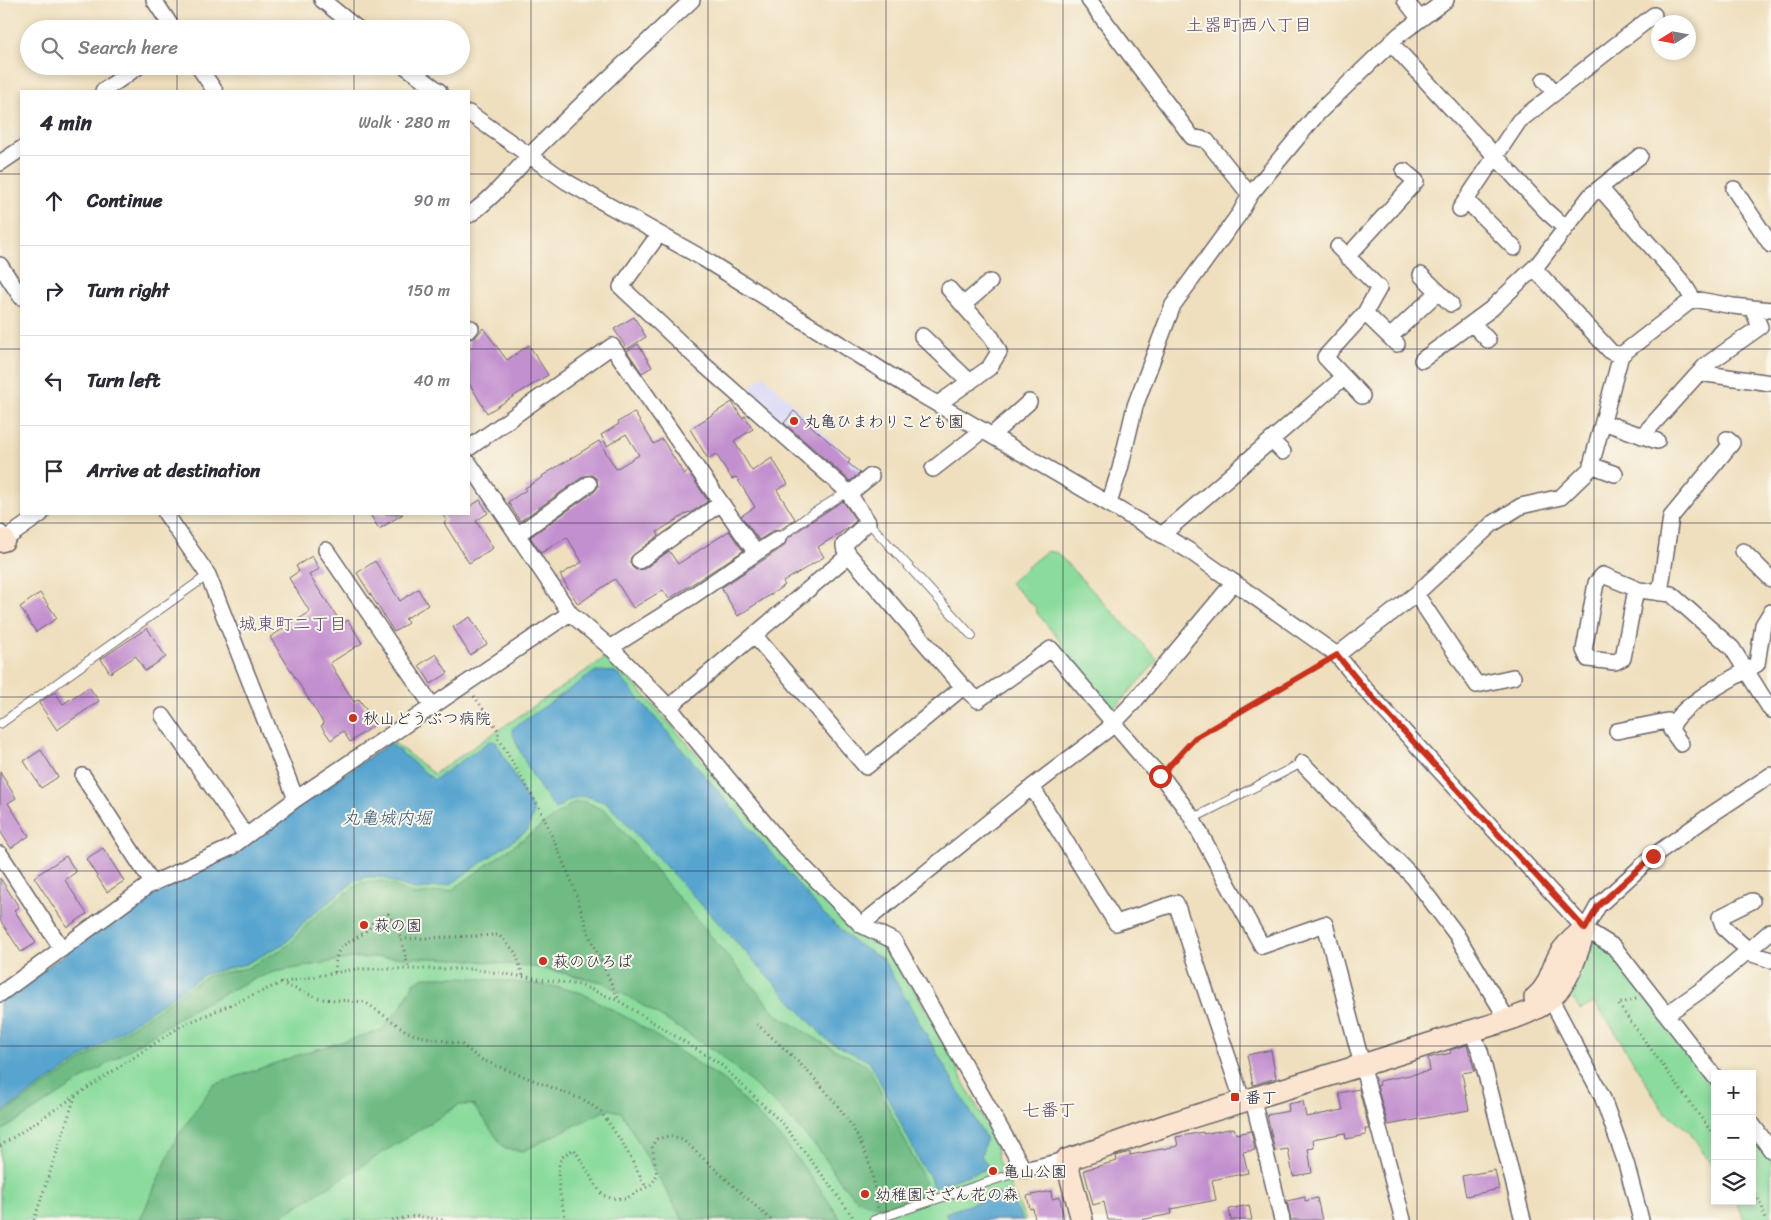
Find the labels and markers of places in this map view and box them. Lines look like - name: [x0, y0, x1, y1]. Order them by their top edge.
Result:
- place label: 丸亀ひまわりこども園: [804, 407, 964, 436]
- marker: 丸亀ひまわりこども園: [788, 415, 800, 427]
- place label: 秋山どうぶつ病院: [363, 704, 491, 733]
- marker: 秋山どうぶつ病院: [347, 712, 359, 724]
- place label: 萩の園: [374, 911, 422, 940]
- marker: 萩の園: [358, 919, 370, 931]
- place label: 萩のひろば: [553, 947, 633, 976]
- marker: 萩のひろば: [537, 955, 549, 967]
- place label: 番丁: [1245, 1083, 1277, 1112]
- marker: 番丁: [1229, 1091, 1241, 1103]
- place label: 亀山公園: [1003, 1157, 1067, 1186]
- marker: 亀山公園: [987, 1165, 999, 1177]
- place label: 幼稚園さざん花の森: [875, 1180, 1019, 1209]
- marker: 幼稚園さざん花の森: [859, 1188, 871, 1200]

